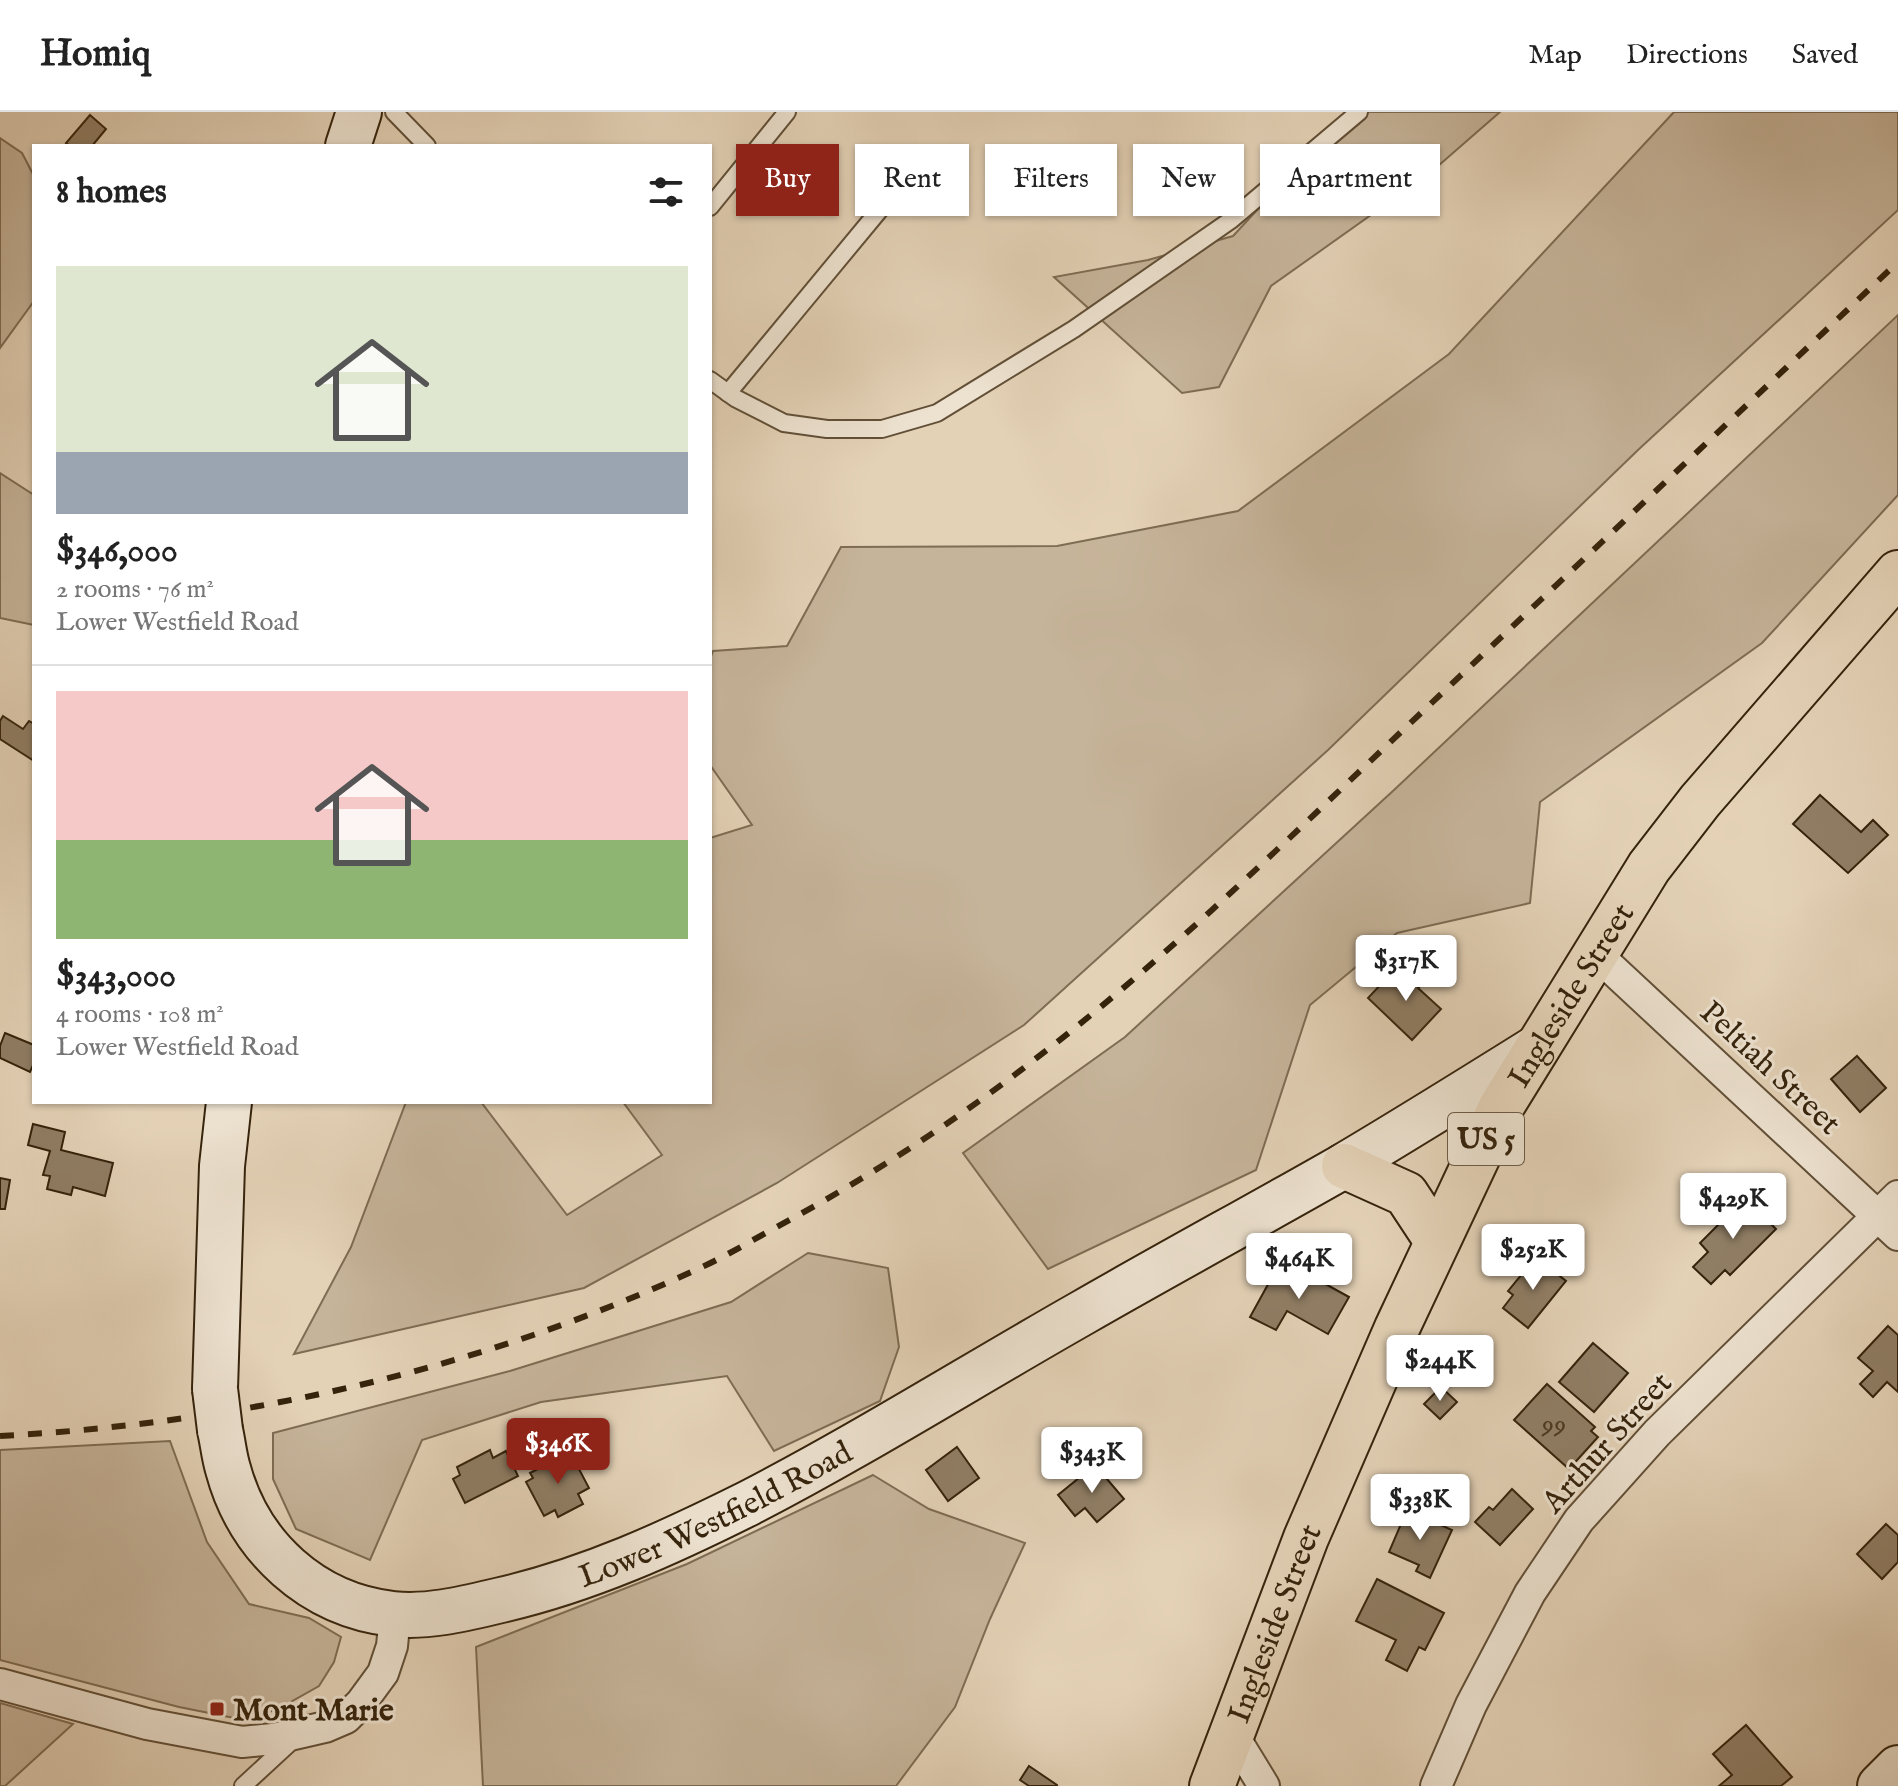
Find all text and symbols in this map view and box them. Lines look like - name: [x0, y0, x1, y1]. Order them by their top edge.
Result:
- text: Homiq: [40, 31, 151, 79]
- text: Map: [1528, 38, 1582, 73]
- text: Directions: [1626, 38, 1748, 73]
- text: Saved: [1792, 38, 1858, 73]
- chip: Buy: [736, 144, 839, 216]
- chip: Rent: [855, 144, 969, 216]
- chip: Filters: [985, 144, 1117, 216]
- chip: New: [1133, 144, 1244, 216]
- chip: Apartment: [1260, 144, 1440, 216]
- icon: filters: [644, 170, 688, 214]
- text: 8 homes: [56, 171, 167, 214]
- icon: home: [300, 318, 444, 462]
- text: $346,000: [56, 530, 178, 573]
- text: 2 rooms · 76 m²: [56, 573, 214, 606]
- text: Lower Westfield Road: [56, 606, 299, 639]
- icon: home: [300, 743, 444, 887]
- street label: Ingleside Street: [1500, 896, 1645, 1096]
- pin: $317K: [1350, 935, 1462, 1003]
- text: $317K: [1374, 944, 1438, 977]
- text: $343,000: [56, 955, 176, 998]
- street label: Peltiah Street: [1690, 993, 1849, 1145]
- text: 4 rooms · 108 m²: [56, 998, 224, 1031]
- text: Lower Westfield Road: [56, 1031, 299, 1064]
- road number: US 5: [1448, 1113, 1524, 1165]
- pin: $429K: [1677, 1173, 1789, 1241]
- text: $429K: [1698, 1182, 1768, 1215]
- pin: $252K: [1477, 1224, 1589, 1292]
- pin: $464K: [1243, 1233, 1355, 1301]
- text: $252K: [1500, 1233, 1566, 1266]
- text: $464K: [1264, 1242, 1334, 1275]
- pin: $244K: [1384, 1335, 1496, 1403]
- text: $244K: [1405, 1344, 1475, 1377]
- street label: Arthur Street: [1533, 1365, 1682, 1524]
- house number: 99: [1541, 1408, 1566, 1443]
- pin: $346K: [502, 1418, 614, 1486]
- text: $346K: [525, 1427, 591, 1460]
- pin: $343K: [1036, 1427, 1148, 1495]
- street label: Lower Westfield Road: [574, 1433, 861, 1599]
- text: $343K: [1059, 1436, 1125, 1469]
- pin: $338K: [1364, 1474, 1476, 1542]
- text: $338K: [1389, 1483, 1451, 1516]
- street label: Ingleside Street: [1220, 1518, 1332, 1729]
- place label: Mont Marie: [233, 1691, 394, 1732]
- marker: Mont Marie: [208, 1700, 226, 1718]

